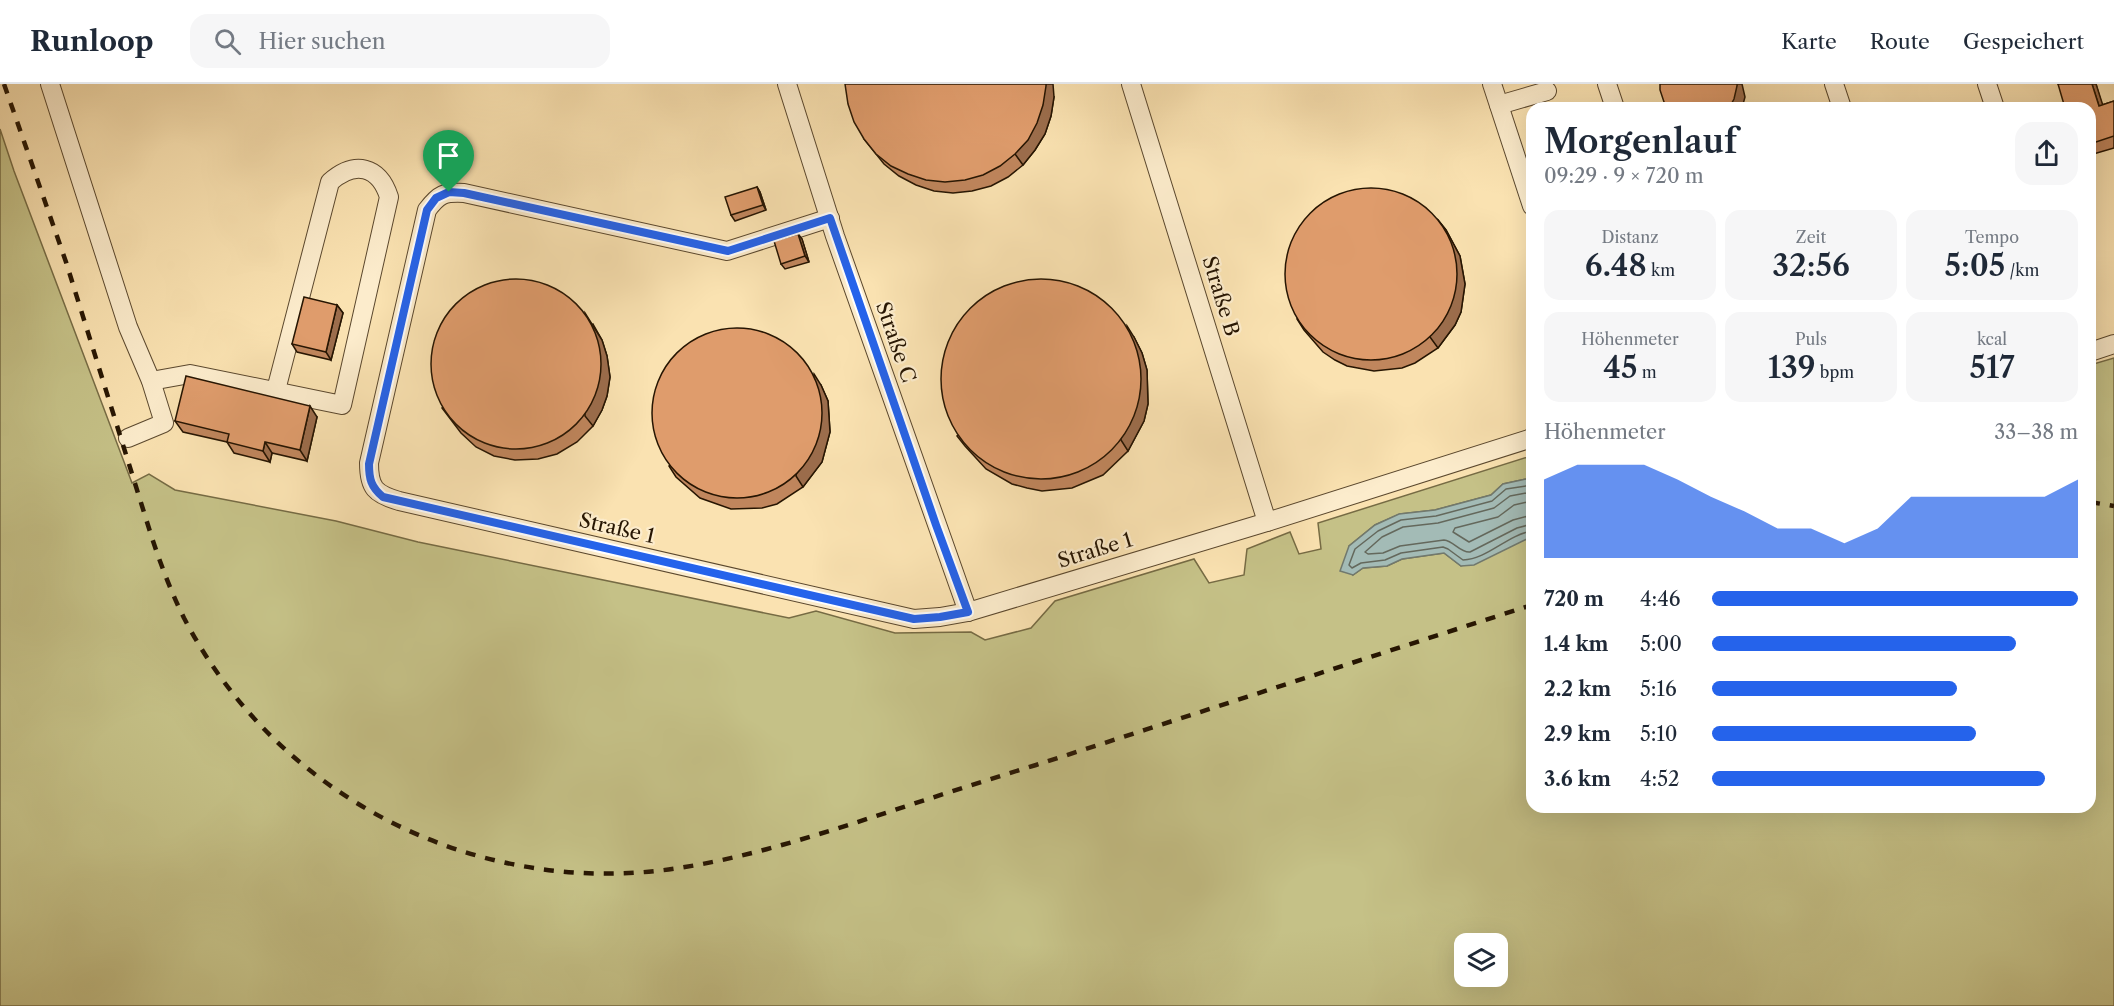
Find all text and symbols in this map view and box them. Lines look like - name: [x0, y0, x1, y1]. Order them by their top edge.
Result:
- search box: [190, 14, 610, 68]
- text: Runloop: [30, 24, 154, 58]
- icon: search: [211, 25, 244, 58]
- text: Hier suchen: [259, 28, 386, 55]
- text: Karte: [1781, 29, 1837, 54]
- text: Route: [1870, 29, 1930, 54]
- text: Gespeichert: [1963, 29, 2084, 54]
- text: Morgenlauf: [1544, 121, 1737, 162]
- button: share: [2015, 122, 2078, 185]
- pin: [423, 130, 474, 192]
- icon: arrive: [432, 139, 465, 172]
- text: 09:29 · 9 × 720 m: [1544, 164, 1704, 188]
- text: Distanz: [1601, 227, 1659, 247]
- text: Zeit: [1796, 227, 1826, 247]
- text: Tempo: [1965, 227, 2019, 247]
- text: 6.48: [1585, 247, 1647, 284]
- text: 32:56: [1772, 247, 1850, 284]
- text: 5:05: [1945, 247, 2005, 284]
- street label: Straße B: [1197, 253, 1245, 339]
- text: km: [1647, 260, 1675, 280]
- text: /km: [2005, 260, 2039, 280]
- street label: Straße C: [871, 298, 921, 386]
- text: Höhenmeter: [1581, 329, 1679, 349]
- text: Puls: [1795, 329, 1827, 349]
- text: kcal: [1977, 329, 2007, 349]
- text: 45: [1603, 349, 1637, 386]
- text: 139: [1768, 349, 1816, 386]
- text: 517: [1969, 349, 2015, 386]
- text: m: [1637, 362, 1657, 382]
- text: bpm: [1816, 362, 1854, 382]
- text: Höhenmeter: [1544, 420, 1666, 444]
- text: 33–38 m: [1994, 420, 2078, 444]
- street label: Straße 1: [577, 508, 658, 548]
- street label: Straße 1: [1055, 527, 1136, 573]
- text: 720 m: [1544, 587, 1604, 611]
- text: 4:46: [1640, 587, 1680, 611]
- text: 1.4 km: [1544, 632, 1609, 656]
- text: 5:00: [1640, 632, 1682, 656]
- text: 2.2 km: [1544, 677, 1611, 701]
- text: 5:16: [1640, 677, 1677, 701]
- text: 2.9 km: [1544, 722, 1611, 746]
- text: 5:10: [1640, 722, 1678, 746]
- text: 3.6 km: [1544, 767, 1611, 791]
- text: 4:52: [1640, 767, 1680, 791]
- map controls: [1454, 933, 1508, 987]
- button: layers: [1454, 933, 1508, 987]

